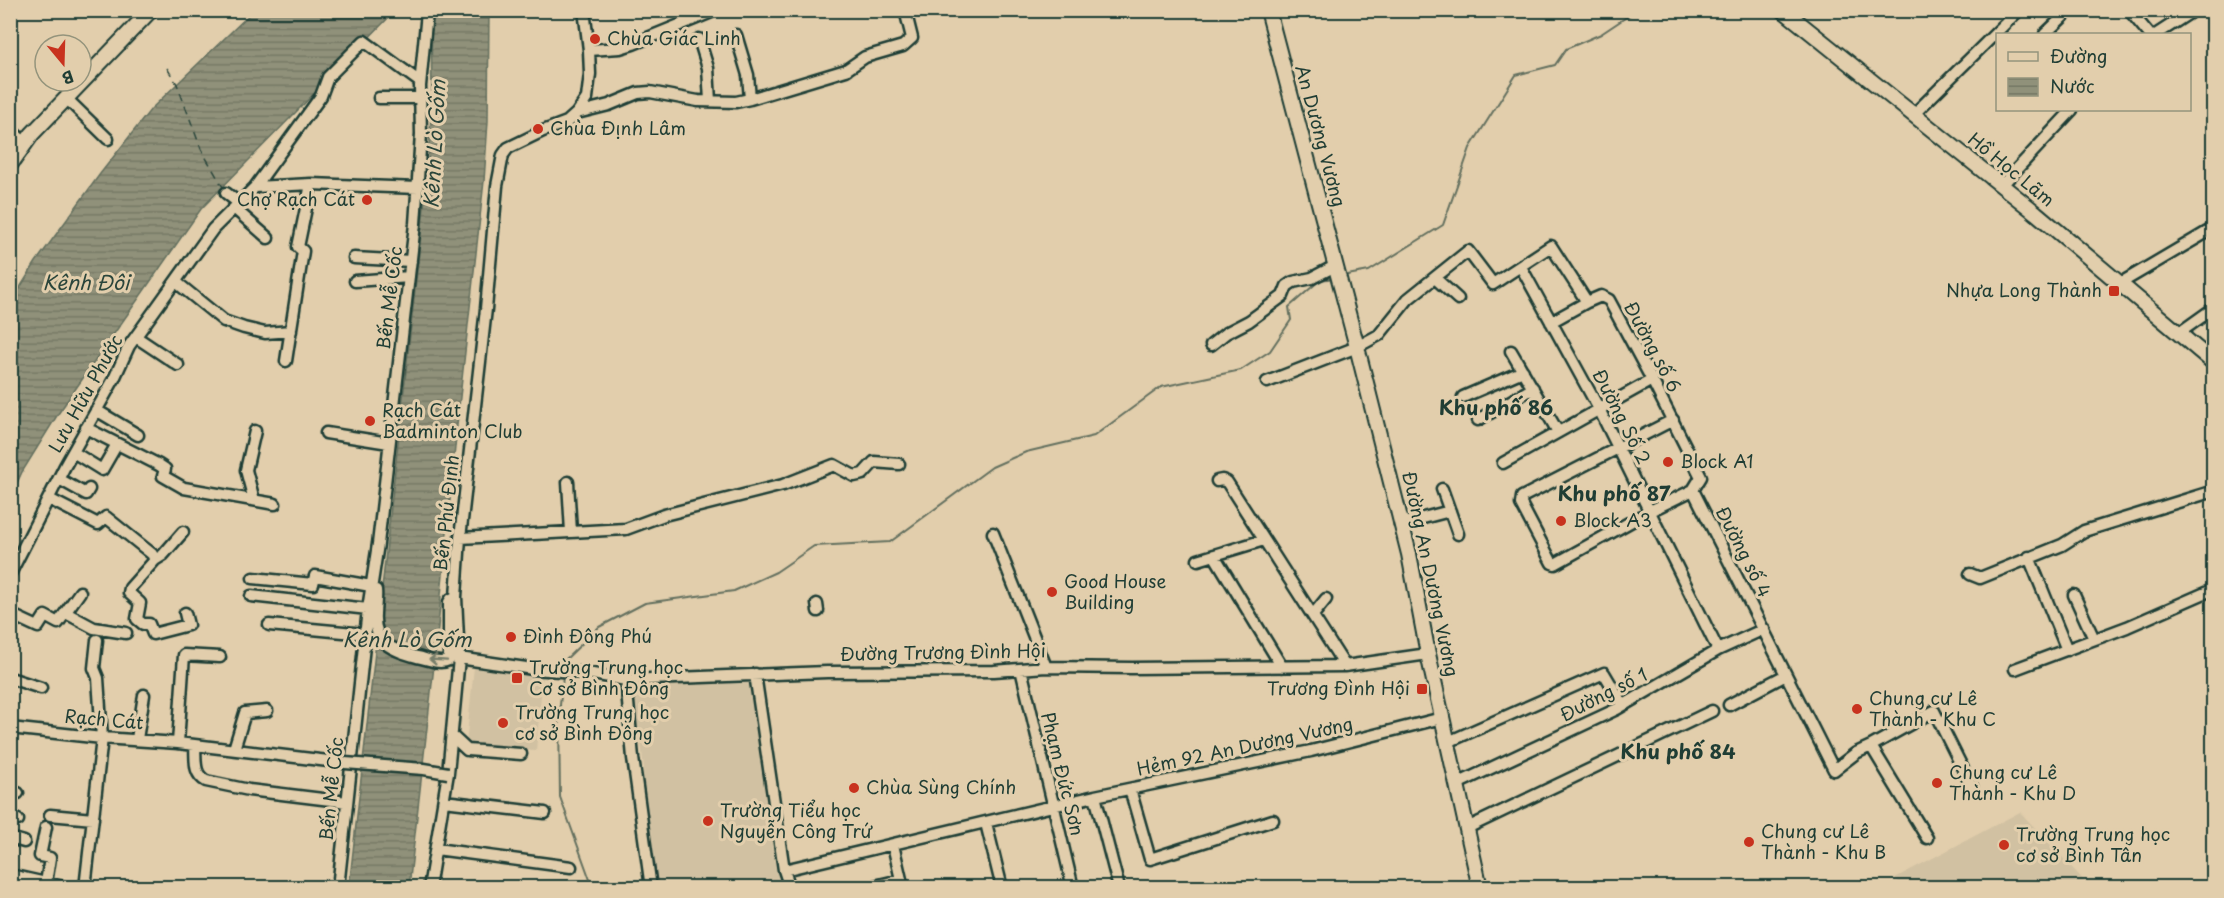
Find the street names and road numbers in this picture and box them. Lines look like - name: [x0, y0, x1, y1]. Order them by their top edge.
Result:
- street label: An Dương Vương: [1290, 62, 1353, 210]
- street label: Hồ Học Lãm: [1963, 125, 2061, 212]
- street label: Bến Mễ Cốc: [369, 245, 408, 351]
- street label: Đường số 6: [1618, 296, 1689, 396]
- street label: Lưu Hữu Phước: [41, 329, 128, 457]
- street label: Đường Số 2: [1587, 364, 1658, 469]
- street label: Bến Phú Định: [426, 453, 465, 572]
- street label: Đường An Dương Vương: [1397, 469, 1466, 679]
- street label: Đường số 4: [1710, 501, 1779, 602]
- street label: Đường Trương Đình Hội: [840, 636, 1046, 667]
- street label: Đường số 1: [1555, 660, 1652, 727]
- street label: Rạch Cát: [64, 702, 145, 735]
- street label: Phạm Đức Sơn: [1035, 709, 1092, 838]
- street label: Hẻm 92 An Dương Vương: [1134, 709, 1355, 782]
- street label: Bến Mễ Cốc: [312, 736, 349, 842]

